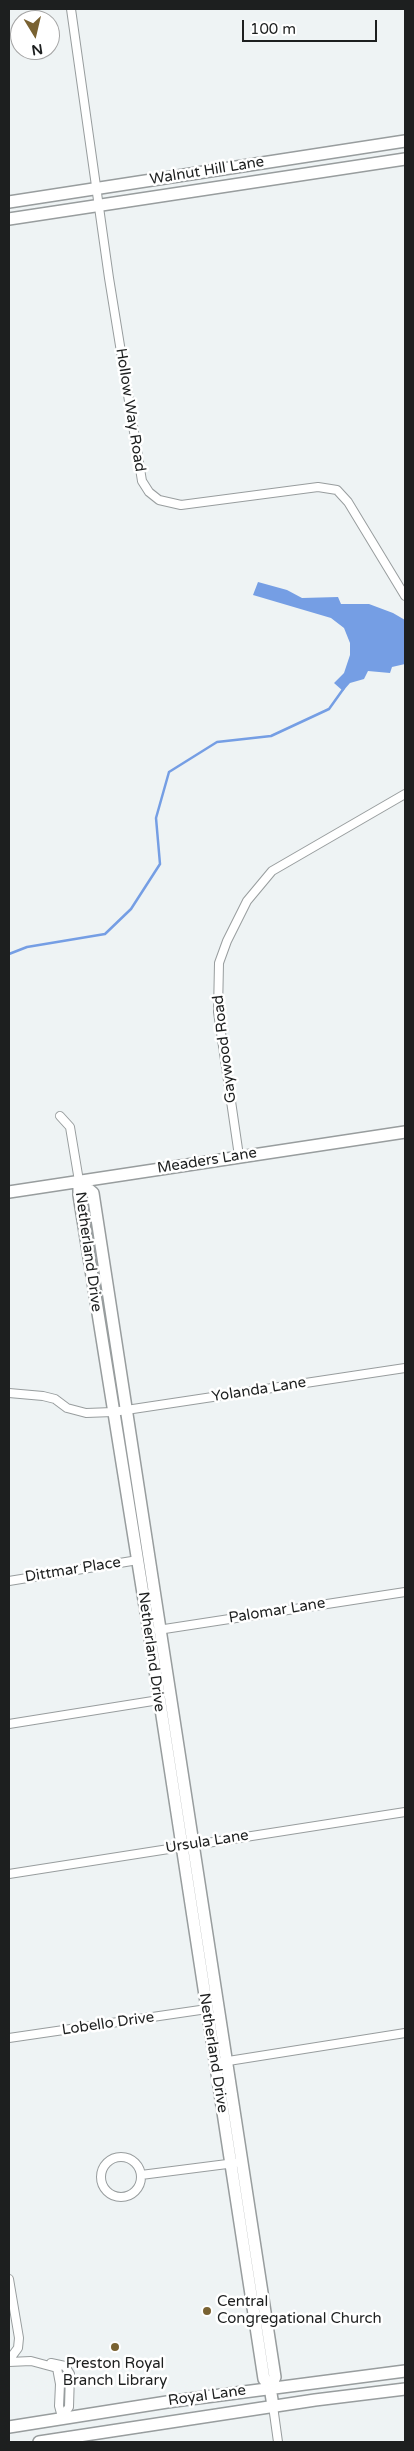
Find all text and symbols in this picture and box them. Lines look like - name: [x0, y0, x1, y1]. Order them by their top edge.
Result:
- north arrow: [10, 10, 60, 60]
- scale bar: [244, 10, 379, 42]
- text: 100 m: [250, 20, 296, 38]
- text: N: [30, 40, 44, 59]
- street label: Walnut Hill Lane: [149, 153, 265, 189]
- street label: Hollow Way Road: [111, 347, 149, 473]
- street label: Gaywood Road: [209, 994, 241, 1104]
- street label: Meaders Lane: [156, 1144, 258, 1178]
- street label: Netherland Drive: [71, 1191, 105, 1313]
- street label: Yolanda Lane: [210, 1374, 308, 1406]
- street label: Dittmar Place: [24, 1554, 122, 1586]
- street label: Netherland Drive: [134, 1591, 168, 1713]
- street label: Palomar Lane: [227, 1594, 327, 1628]
- street label: Ursula Lane: [164, 1827, 250, 1857]
- street label: Netherland Drive: [195, 1992, 231, 2114]
- street label: Lobello Drive: [61, 2009, 155, 2039]
- place label: Central Congregational Church: [217, 2293, 382, 2328]
- marker: Central Congregational Church: [201, 2305, 213, 2317]
- marker: Preston Royal Branch Library: [109, 2341, 121, 2353]
- place label: Preston Royal Branch Library: [63, 2355, 167, 2390]
- street label: Royal Lane: [167, 2382, 247, 2410]

